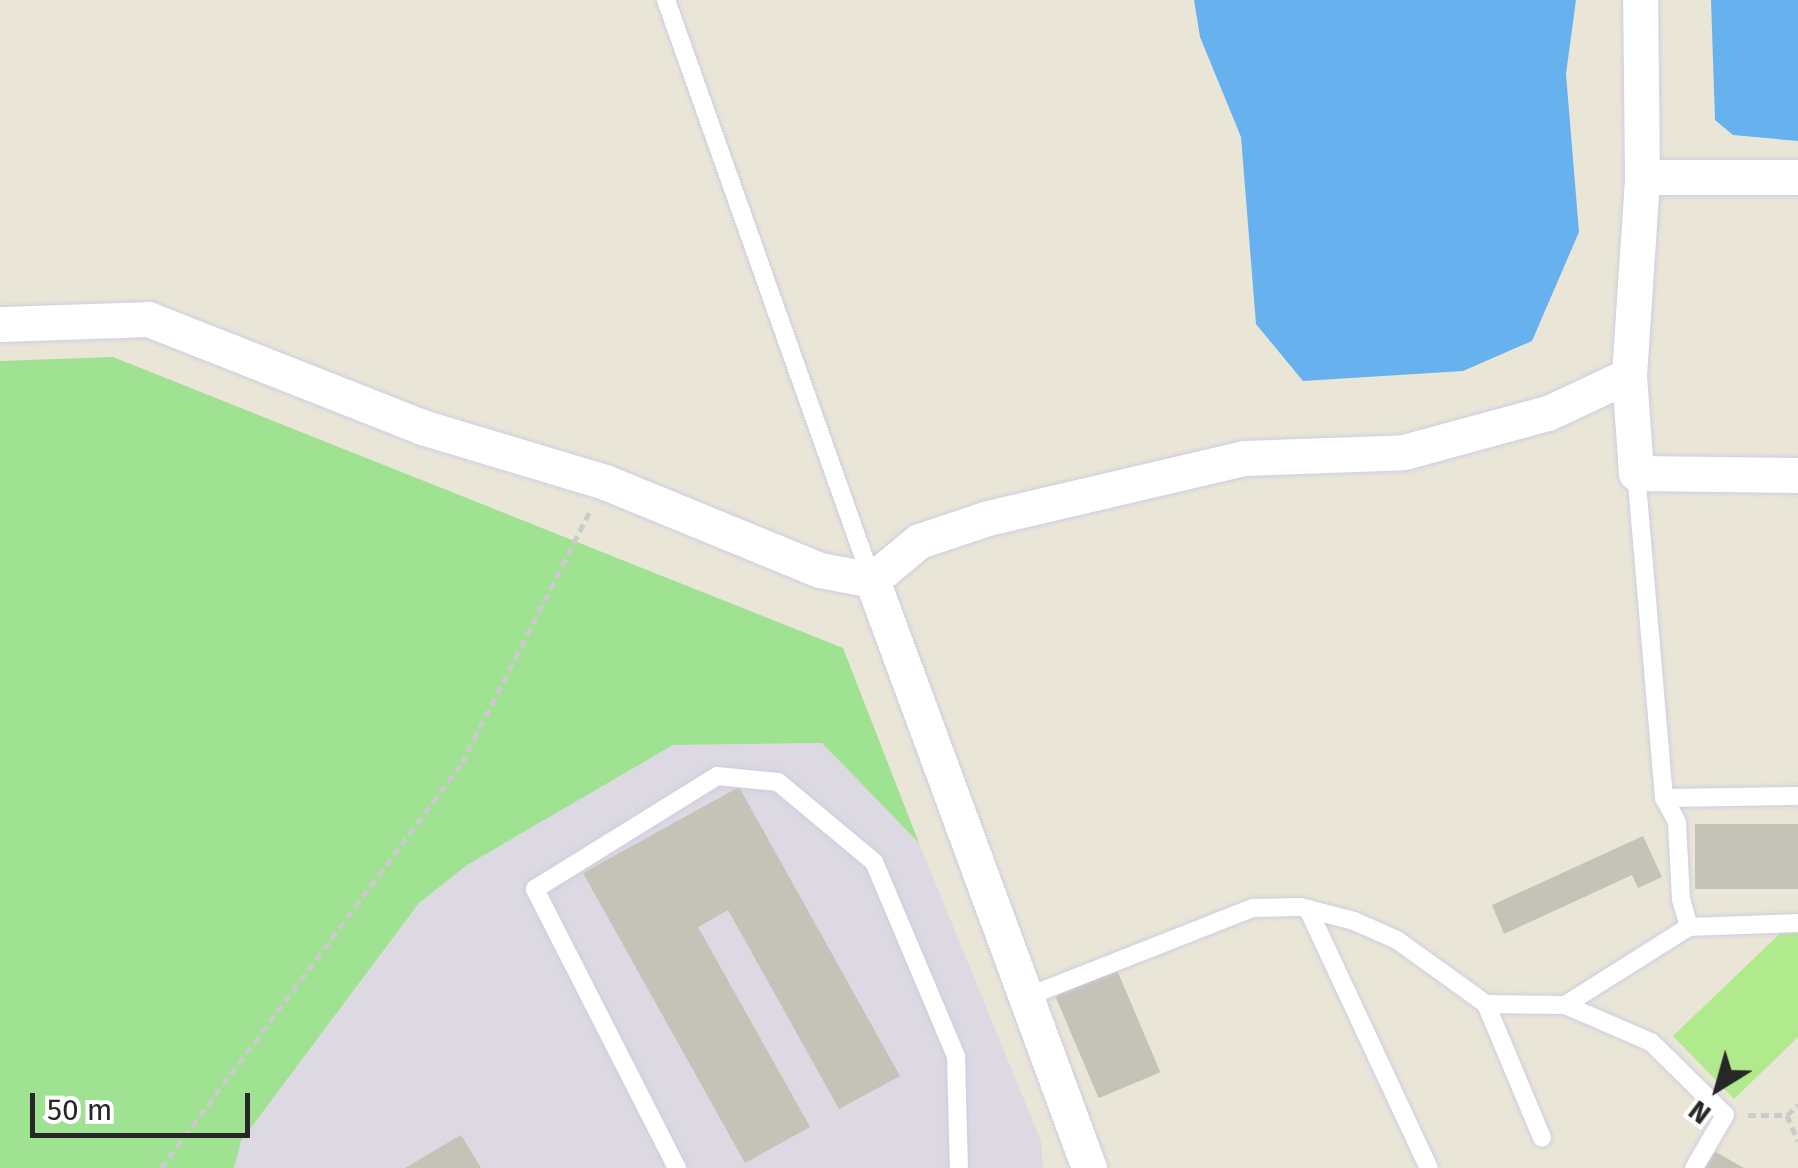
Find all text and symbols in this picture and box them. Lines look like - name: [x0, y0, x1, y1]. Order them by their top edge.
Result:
- north arrow: [1668, 1038, 1768, 1138]
- scale bar: [35, 1073, 255, 1135]
- text: 50 m: [47, 1092, 112, 1128]
- text: N: [1682, 1094, 1717, 1131]

